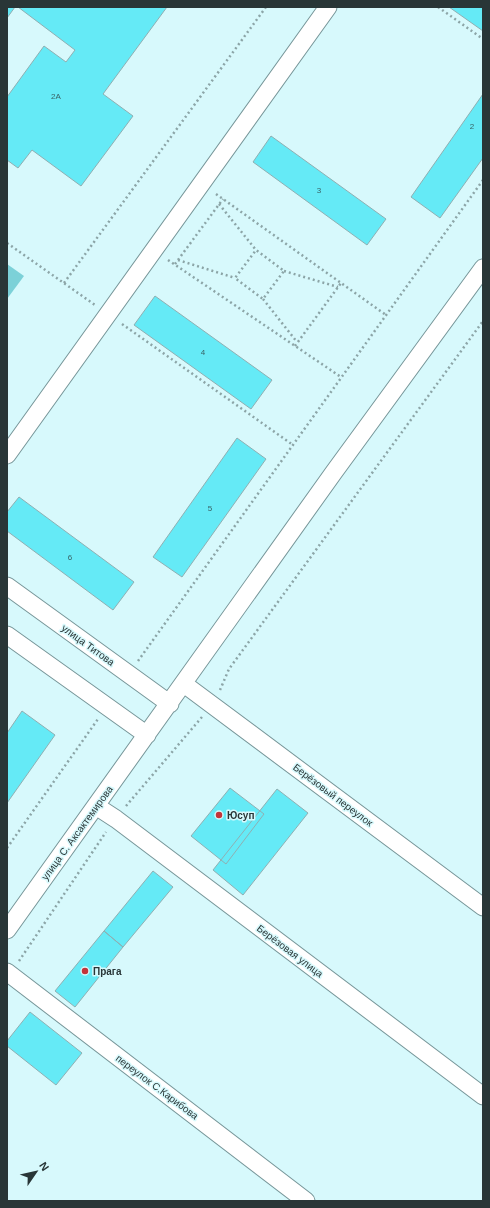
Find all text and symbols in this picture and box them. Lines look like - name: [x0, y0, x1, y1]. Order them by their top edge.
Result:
- house number: 2А: [51, 92, 62, 101]
- house number: 2: [470, 122, 475, 131]
- house number: 3: [317, 186, 322, 195]
- house number: 4: [201, 348, 206, 357]
- house number: 5: [208, 504, 213, 513]
- house number: 6: [68, 553, 73, 562]
- street label: улица Титова: [60, 622, 117, 668]
- street label: Берёзовый переулок: [291, 761, 375, 829]
- street label: улица С. Аксактемирова: [39, 783, 115, 882]
- marker: Юсуп: [214, 810, 224, 820]
- place label: Юсуп: [227, 810, 254, 821]
- street label: Берёзовая улица: [255, 923, 325, 980]
- marker: Прага: [80, 966, 90, 976]
- place label: Прага: [93, 966, 122, 977]
- street label: переулок С.Карибова: [114, 1053, 201, 1122]
- north arrow: [16, 1152, 56, 1192]
- text: N: [37, 1160, 52, 1173]

